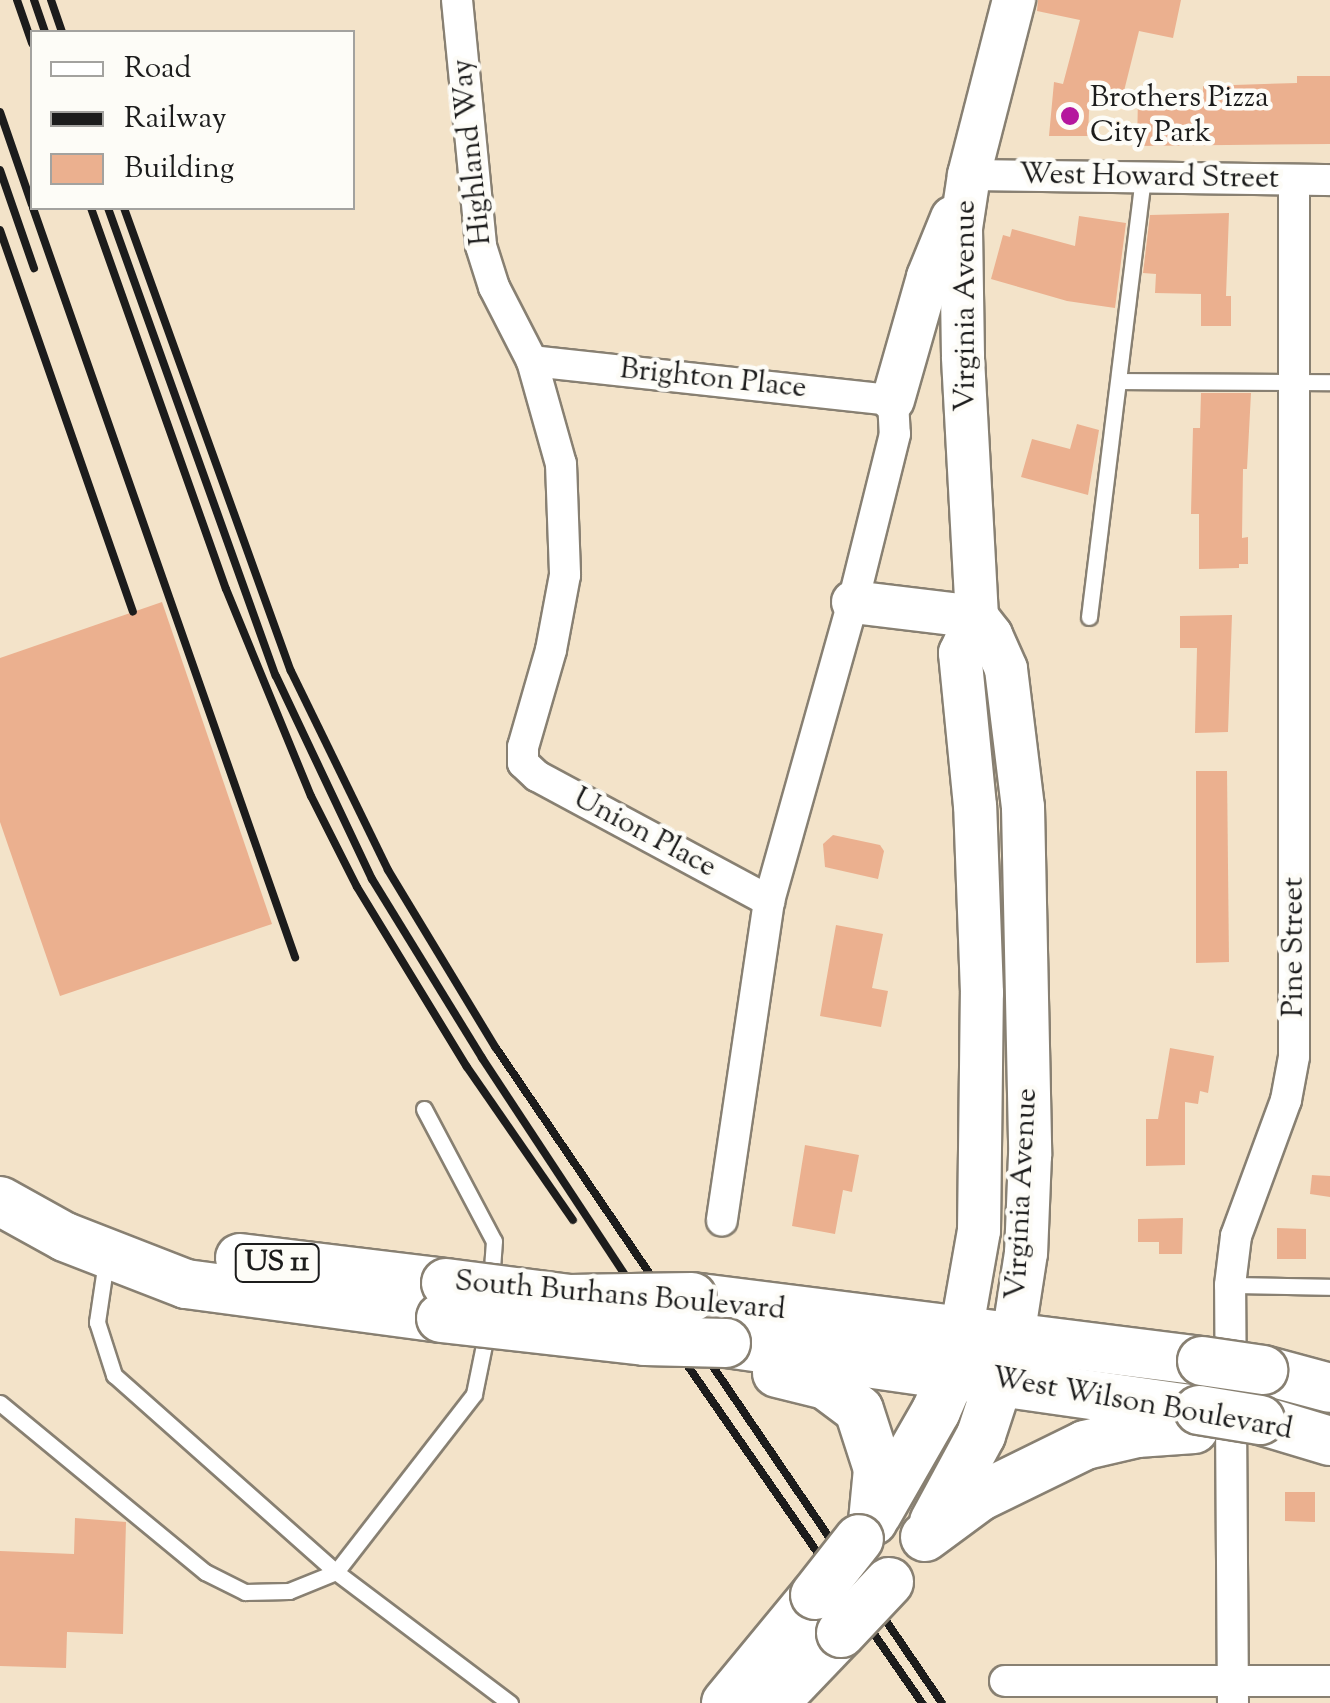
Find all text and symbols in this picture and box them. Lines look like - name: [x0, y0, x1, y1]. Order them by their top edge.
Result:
- legend: [30, 30, 355, 210]
- text: Road: [124, 48, 191, 91]
- street label: Highland Way: [445, 57, 501, 247]
- place label: Brothers Pizza City Park: [1090, 81, 1269, 152]
- text: Railway: [124, 98, 227, 141]
- marker: Brothers Pizza City Park: [1059, 105, 1081, 127]
- text: Building: [124, 148, 234, 191]
- street label: West Howard Street: [1019, 158, 1279, 198]
- street label: Virginia Avenue: [949, 200, 985, 412]
- street label: Brighton Place: [618, 352, 808, 408]
- street label: Union Place: [566, 781, 722, 887]
- street label: Pine Street: [1277, 877, 1313, 1017]
- street label: Virginia Avenue: [999, 1087, 1047, 1301]
- road number: US 11: [234, 1240, 320, 1286]
- street label: South Burhans Boulevard: [453, 1265, 787, 1329]
- street label: West Wilson Boulevard: [989, 1361, 1295, 1449]

